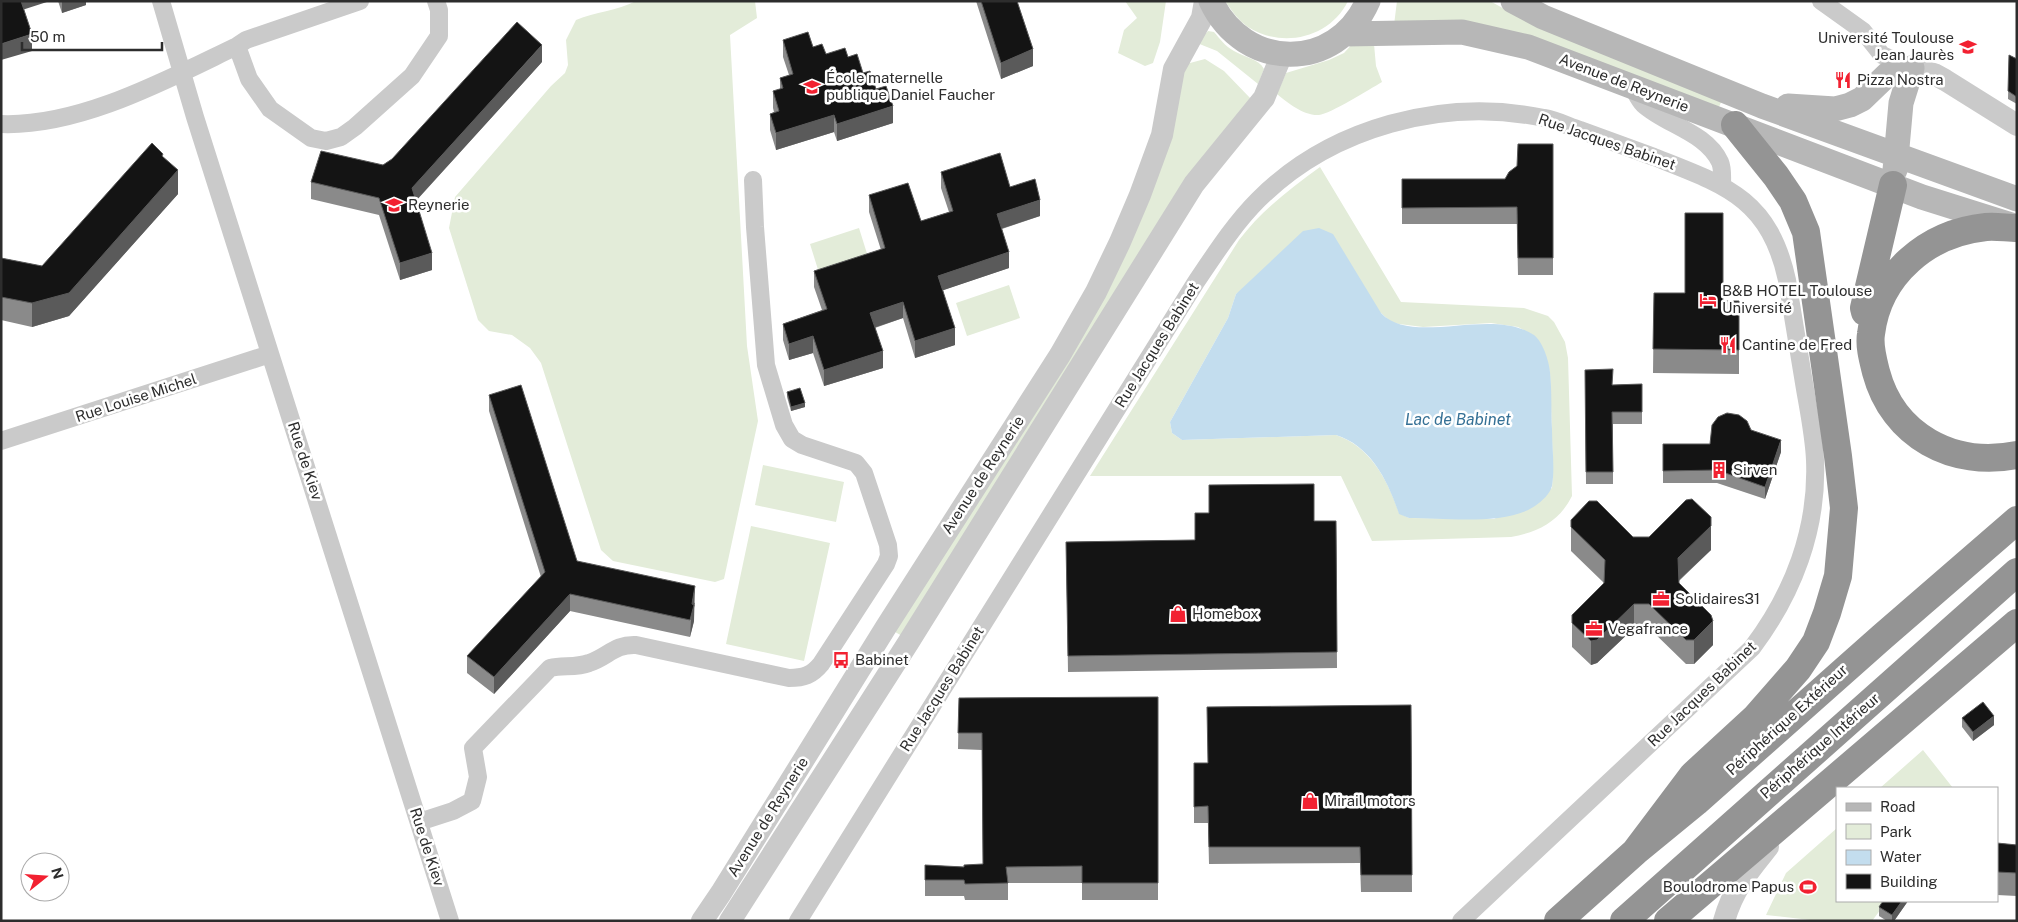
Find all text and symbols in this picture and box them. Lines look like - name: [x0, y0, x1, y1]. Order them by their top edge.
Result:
- scale bar: [22, 20, 162, 52]
- text: 50 m: [30, 28, 65, 45]
- place label: Université Toulouse Jean Jaurès: [1818, 29, 1954, 63]
- school or university icon: Université Toulouse Jean Jaurès: [1958, 37, 1978, 57]
- street label: Avenue de Reynerie: [1557, 50, 1691, 115]
- place label: École maternelle publique Daniel Faucher: [826, 69, 995, 103]
- restaurant icon: Pizza Nostra: [1833, 70, 1853, 90]
- place label: Pizza Nostra: [1857, 71, 1944, 88]
- school or university icon: École maternelle publique Daniel Faucher: [802, 77, 822, 97]
- street label: Rue Jacques Babinet: [1536, 110, 1678, 173]
- school or university icon: Reynerie: [384, 195, 404, 215]
- place label: Reynerie: [408, 196, 470, 213]
- street label: Rue Jacques Babinet: [1111, 279, 1202, 410]
- place label: B&B HOTEL Toulouse Université: [1722, 282, 1872, 316]
- hotel icon: B&B HOTEL Toulouse Université: [1698, 290, 1718, 310]
- restaurant icon: Cantine de Fred: [1718, 335, 1738, 355]
- place label: Cantine de Fred: [1742, 336, 1852, 353]
- street label: Rue Louise Michel: [73, 370, 199, 425]
- water label: Lac de Babinet: [1405, 410, 1511, 429]
- street label: Avenue de Reynerie: [938, 412, 1027, 537]
- street label: Rue de Kiev: [285, 419, 326, 503]
- building icon: Sirven: [1709, 460, 1729, 480]
- place label: Sirven: [1733, 461, 1778, 478]
- office icon: Solidaires31: [1651, 589, 1671, 609]
- place label: Solidaires31: [1675, 590, 1760, 607]
- shop icon: Homebox: [1168, 604, 1188, 624]
- place label: Homebox: [1192, 605, 1259, 622]
- office icon: Vegafrance: [1584, 619, 1604, 639]
- place label: Vegafrance: [1608, 620, 1688, 637]
- street label: Rue Jacques Babinet: [896, 623, 987, 754]
- street label: Rue Jacques Babinet: [1644, 637, 1759, 750]
- bus stop icon: Babinet: [831, 650, 851, 670]
- place label: Babinet: [855, 651, 909, 668]
- street label: Périphérique Extérieur: [1723, 661, 1851, 778]
- street label: Périphérique Intérieur: [1757, 689, 1883, 802]
- street label: Avenue de Reynerie: [724, 754, 811, 880]
- legend: [1836, 787, 1998, 902]
- shop icon: Mirail motors: [1300, 791, 1320, 811]
- place label: Mirail motors: [1324, 792, 1416, 809]
- text: Road: [1880, 798, 1916, 815]
- street label: Rue de Kiev: [407, 805, 448, 889]
- text: Park: [1880, 823, 1912, 840]
- text: Water: [1880, 848, 1922, 865]
- north arrow: [20, 852, 70, 902]
- text: N: [48, 866, 67, 881]
- text: Building: [1880, 873, 1938, 890]
- sports icon: Boulodrome Papus: [1798, 877, 1818, 897]
- place label: Boulodrome Papus: [1663, 878, 1794, 895]

